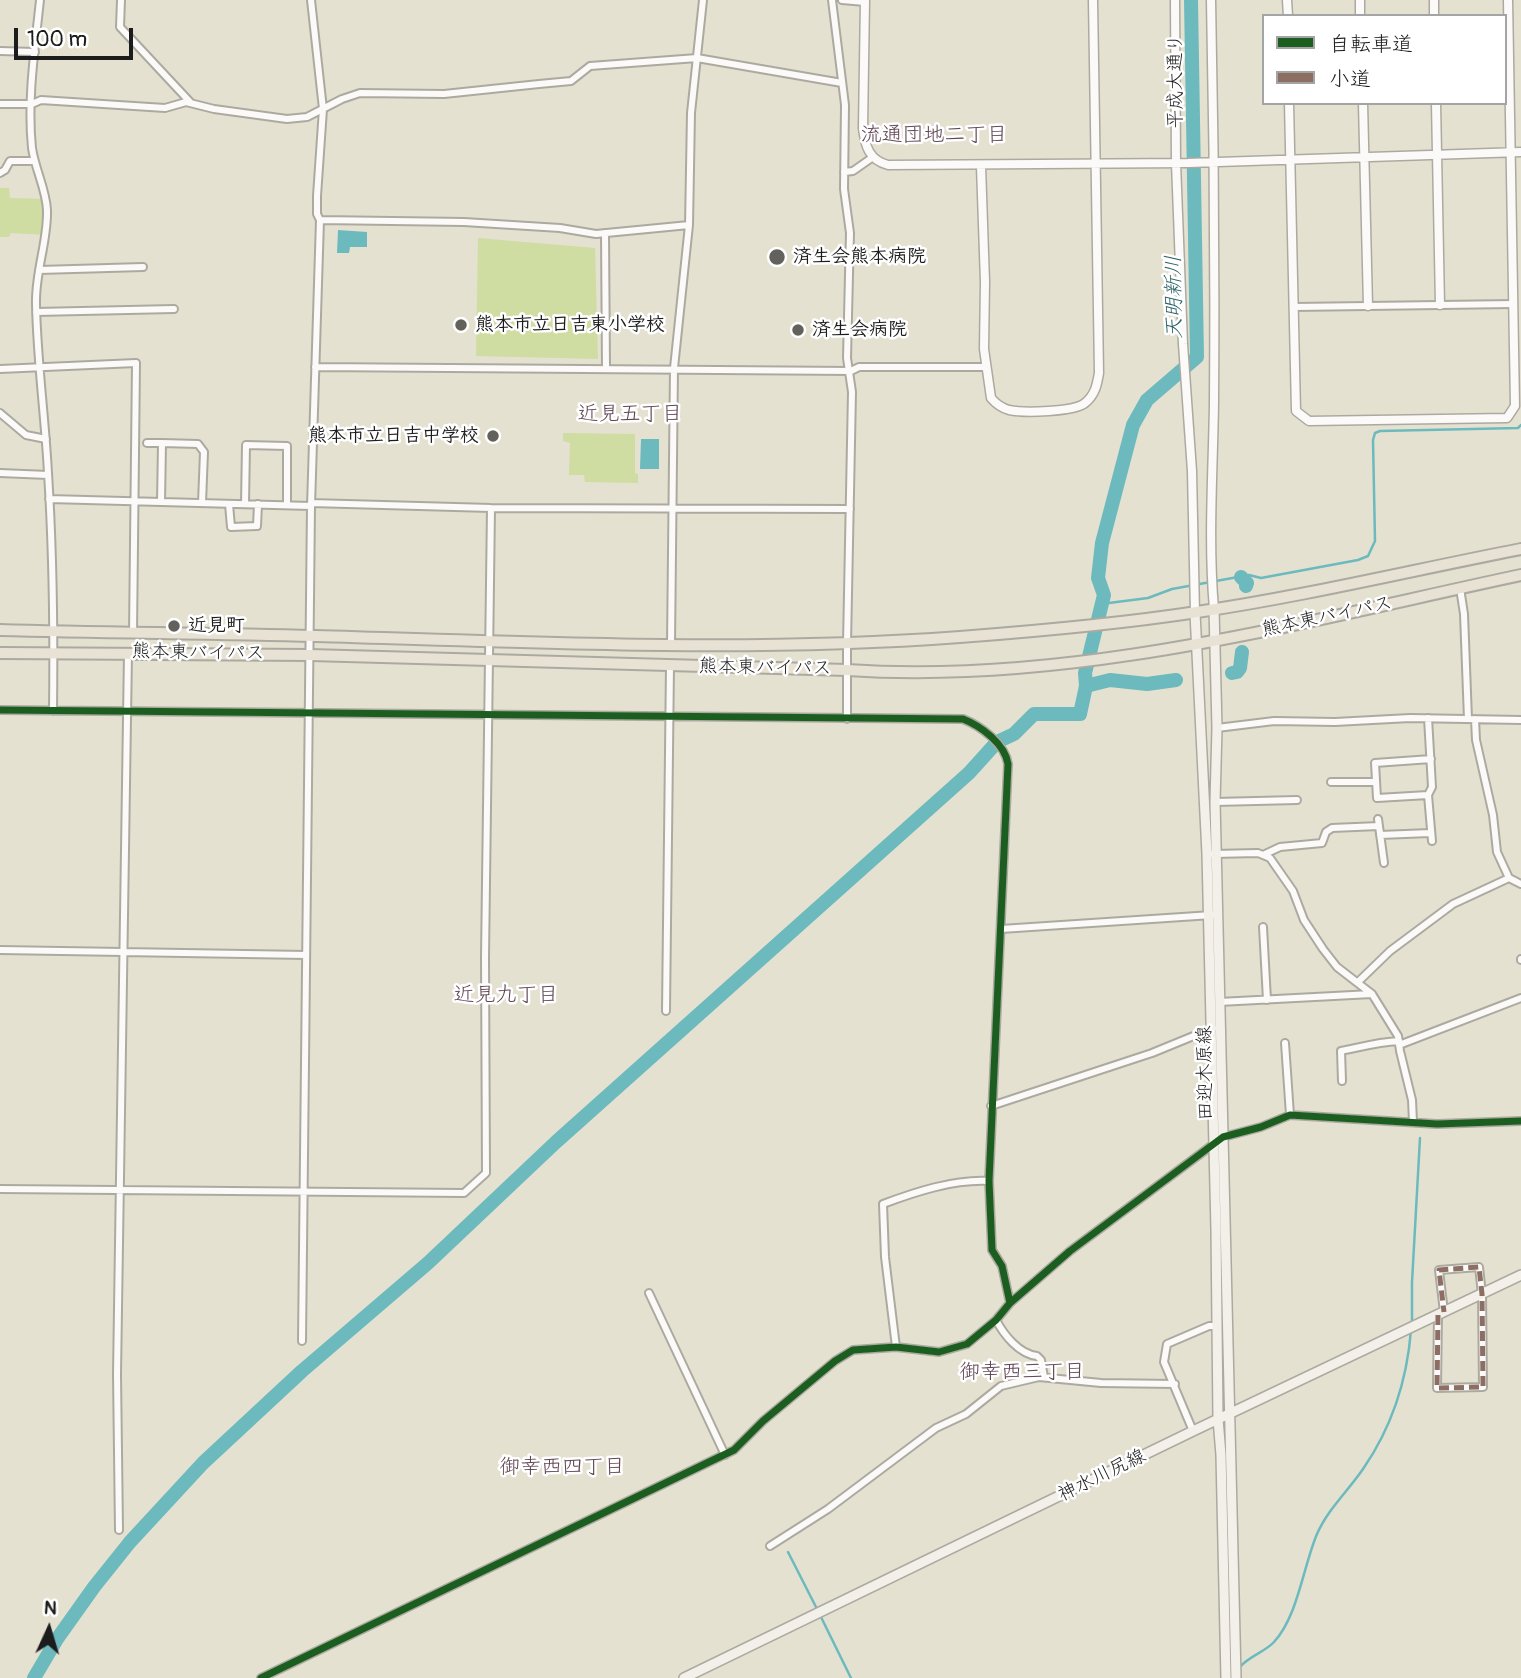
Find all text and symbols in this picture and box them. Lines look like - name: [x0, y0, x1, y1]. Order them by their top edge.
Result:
- scale bar: [18, 14, 136, 58]
- legend: [1262, 14, 1507, 105]
- text: 100 m: [27, 26, 87, 53]
- text: 自転車道: [1329, 31, 1413, 58]
- street label: 平成大通り: [1165, 34, 1187, 128]
- text: 小道: [1329, 66, 1371, 93]
- district label: 流通団地二丁目: [861, 123, 1007, 149]
- place label: 済生会熊本病院: [793, 246, 926, 268]
- marker: 済生会熊本病院: [767, 247, 787, 267]
- water label: 天明新川: [1162, 255, 1188, 339]
- place label: 熊本市立日吉東小学校: [475, 314, 665, 336]
- marker: 熊本市立日吉東小学校: [453, 317, 469, 333]
- place label: 済生会病院: [812, 319, 907, 341]
- marker: 済生会病院: [790, 322, 806, 338]
- district label: 近見五丁目: [578, 402, 682, 428]
- place label: 熊本市立日吉中学校: [308, 425, 479, 447]
- marker: 熊本市立日吉中学校: [485, 428, 501, 444]
- street label: 熊本東バイパス: [1260, 592, 1394, 642]
- place label: 近見町: [188, 615, 245, 637]
- marker: 近見町: [166, 618, 182, 634]
- street label: 熊本東バイパス: [131, 640, 265, 666]
- street label: 熊本東バイパス: [698, 655, 832, 681]
- district label: 近見九丁目: [454, 983, 558, 1009]
- street label: 田迎木原線: [1194, 1025, 1218, 1121]
- district label: 御幸西三丁目: [959, 1360, 1085, 1386]
- street label: 神水川尻線: [1054, 1445, 1150, 1507]
- district label: 御幸西四丁目: [499, 1455, 625, 1481]
- north arrow: [14, 1594, 84, 1664]
- text: N: [43, 1596, 58, 1620]

